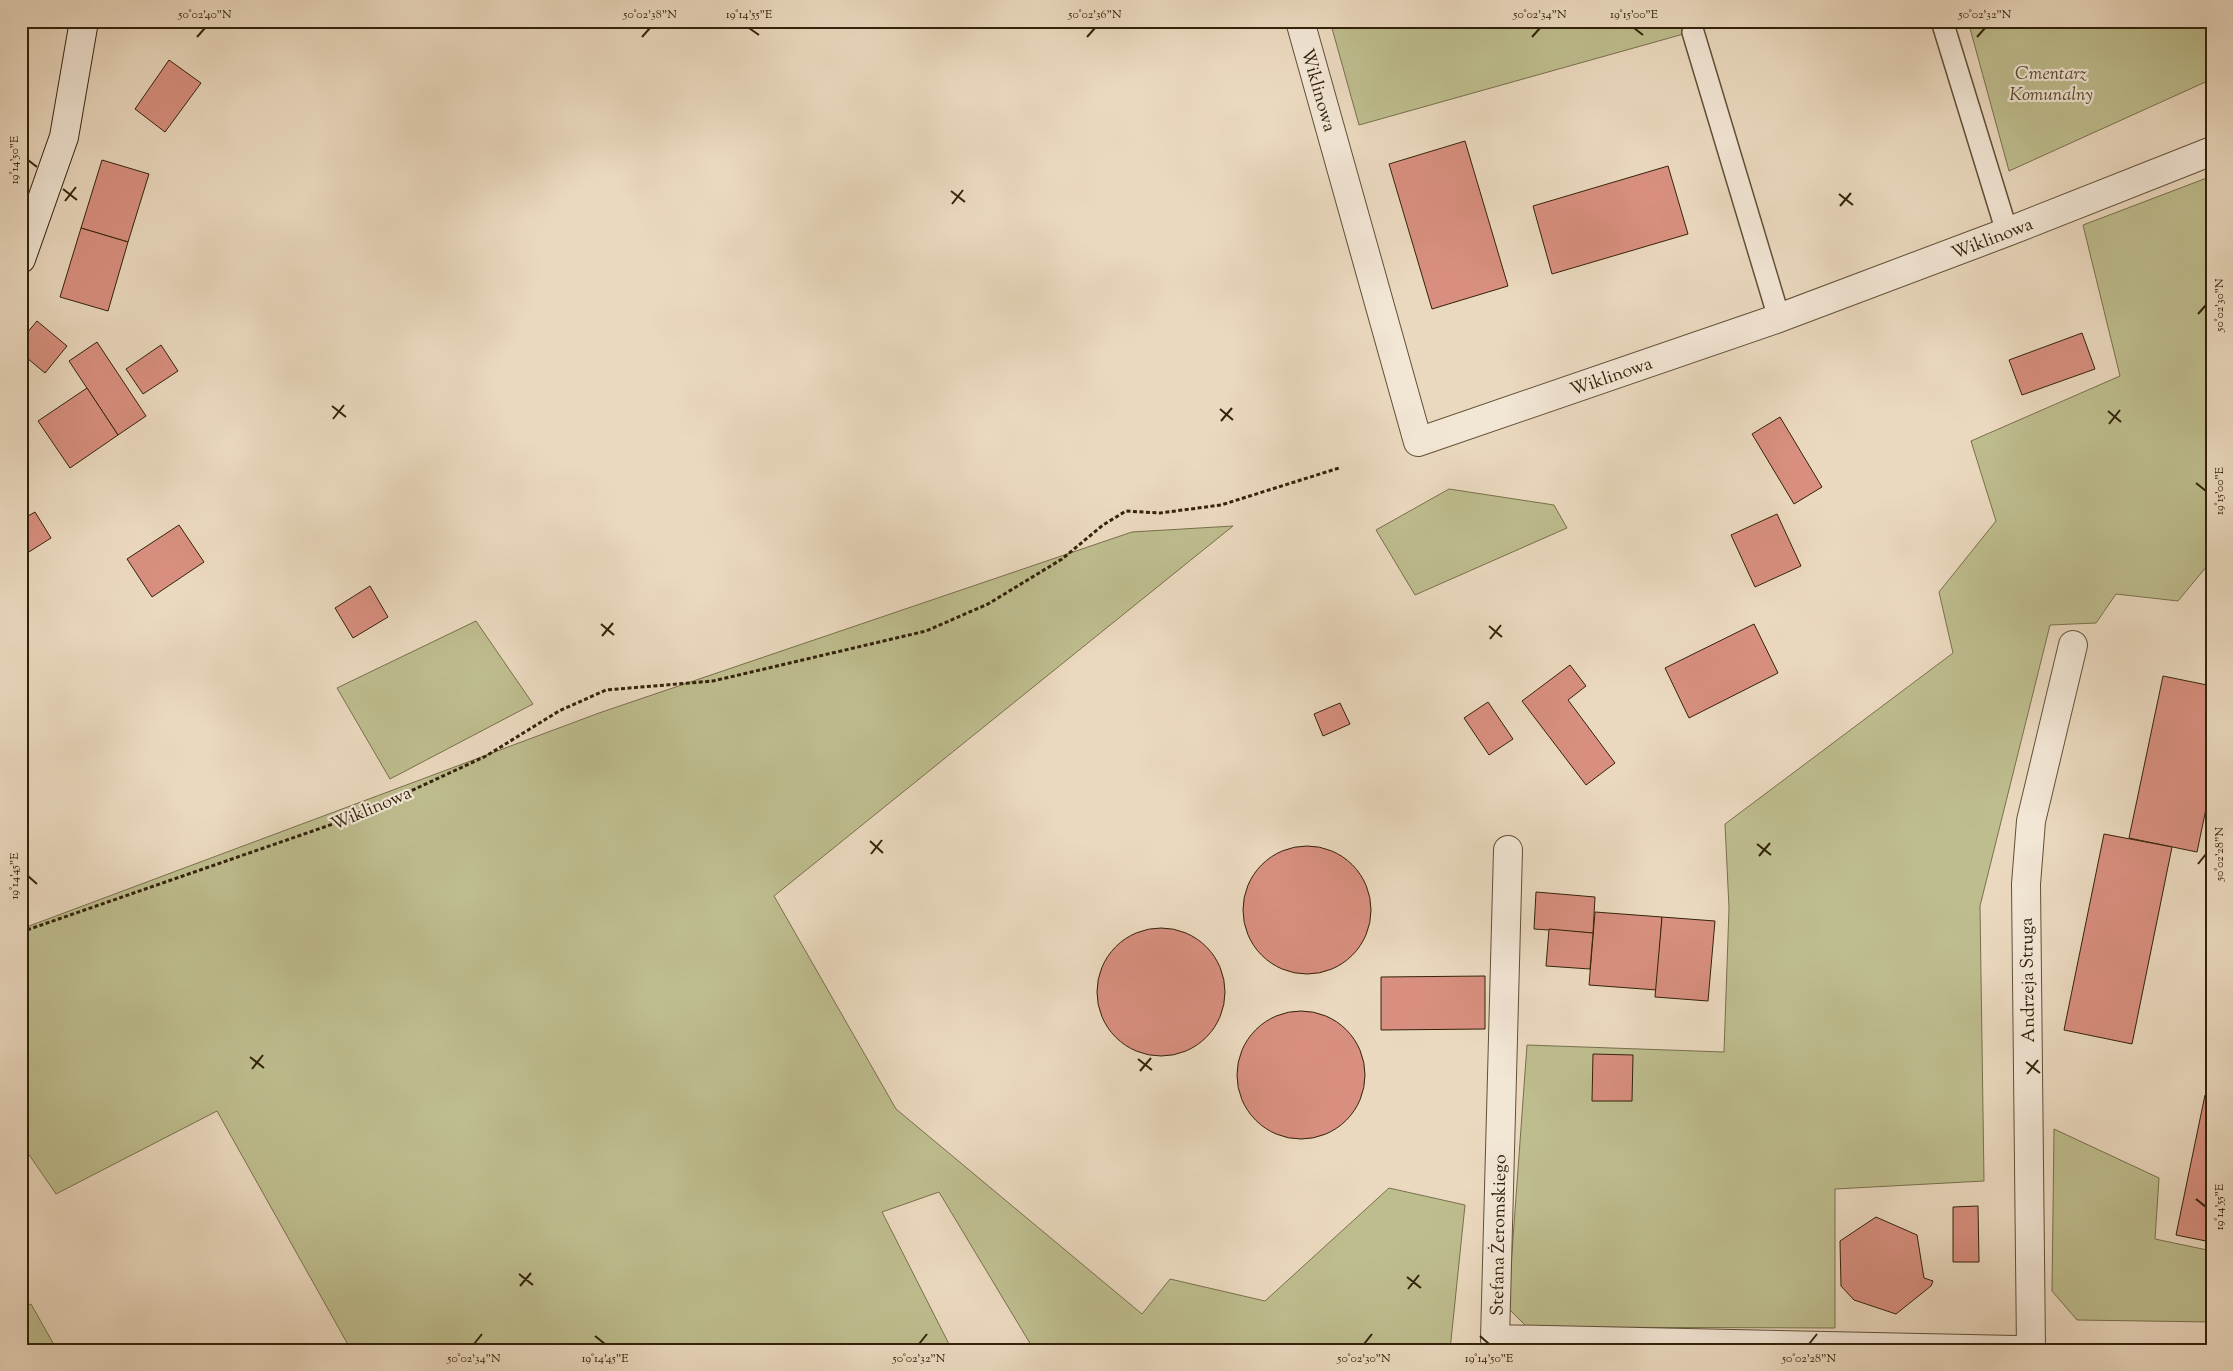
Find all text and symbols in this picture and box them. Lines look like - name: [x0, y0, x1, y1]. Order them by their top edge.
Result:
- text: 50°02'40"N: [177, 6, 232, 24]
- text: 50°02'38"N: [622, 6, 677, 24]
- text: 19°14'55"E: [726, 6, 773, 24]
- text: 50°02'36"N: [1067, 6, 1122, 24]
- text: 50°02'34"N: [1512, 6, 1567, 24]
- text: 19°15'00"E: [1610, 6, 1659, 24]
- text: 50°02'32"N: [1958, 6, 2012, 24]
- street label: Wiklinowa: [1293, 46, 1341, 135]
- park label: Cmentarz Komunalny: [2009, 62, 2093, 109]
- text: 19°14'50"E: [6, 135, 24, 184]
- street label: Wiklinowa: [1948, 212, 2037, 267]
- text: 50°02'30"N: [2211, 278, 2229, 333]
- street label: Wiklinowa: [1567, 352, 1656, 404]
- text: 19°15'00"E: [2211, 466, 2229, 515]
- street label: Wiklinowa: [327, 781, 416, 839]
- text: 50°02'28"N: [2211, 827, 2229, 882]
- text: 19°14'45"E: [6, 852, 24, 900]
- street label: Andrzeja Struga: [2015, 917, 2043, 1043]
- street label: Stefana Żeromskiego: [1486, 1154, 1514, 1316]
- text: 19°14'55"E: [2211, 1183, 2229, 1230]
- text: 50°02'34"N: [446, 1350, 501, 1368]
- text: 19°14'45"E: [581, 1350, 629, 1368]
- text: 50°02'32"N: [892, 1350, 946, 1368]
- text: 50°02'30"N: [1336, 1350, 1391, 1368]
- text: 19°14'50"E: [1465, 1350, 1514, 1368]
- text: 50°02'28"N: [1781, 1350, 1836, 1368]

